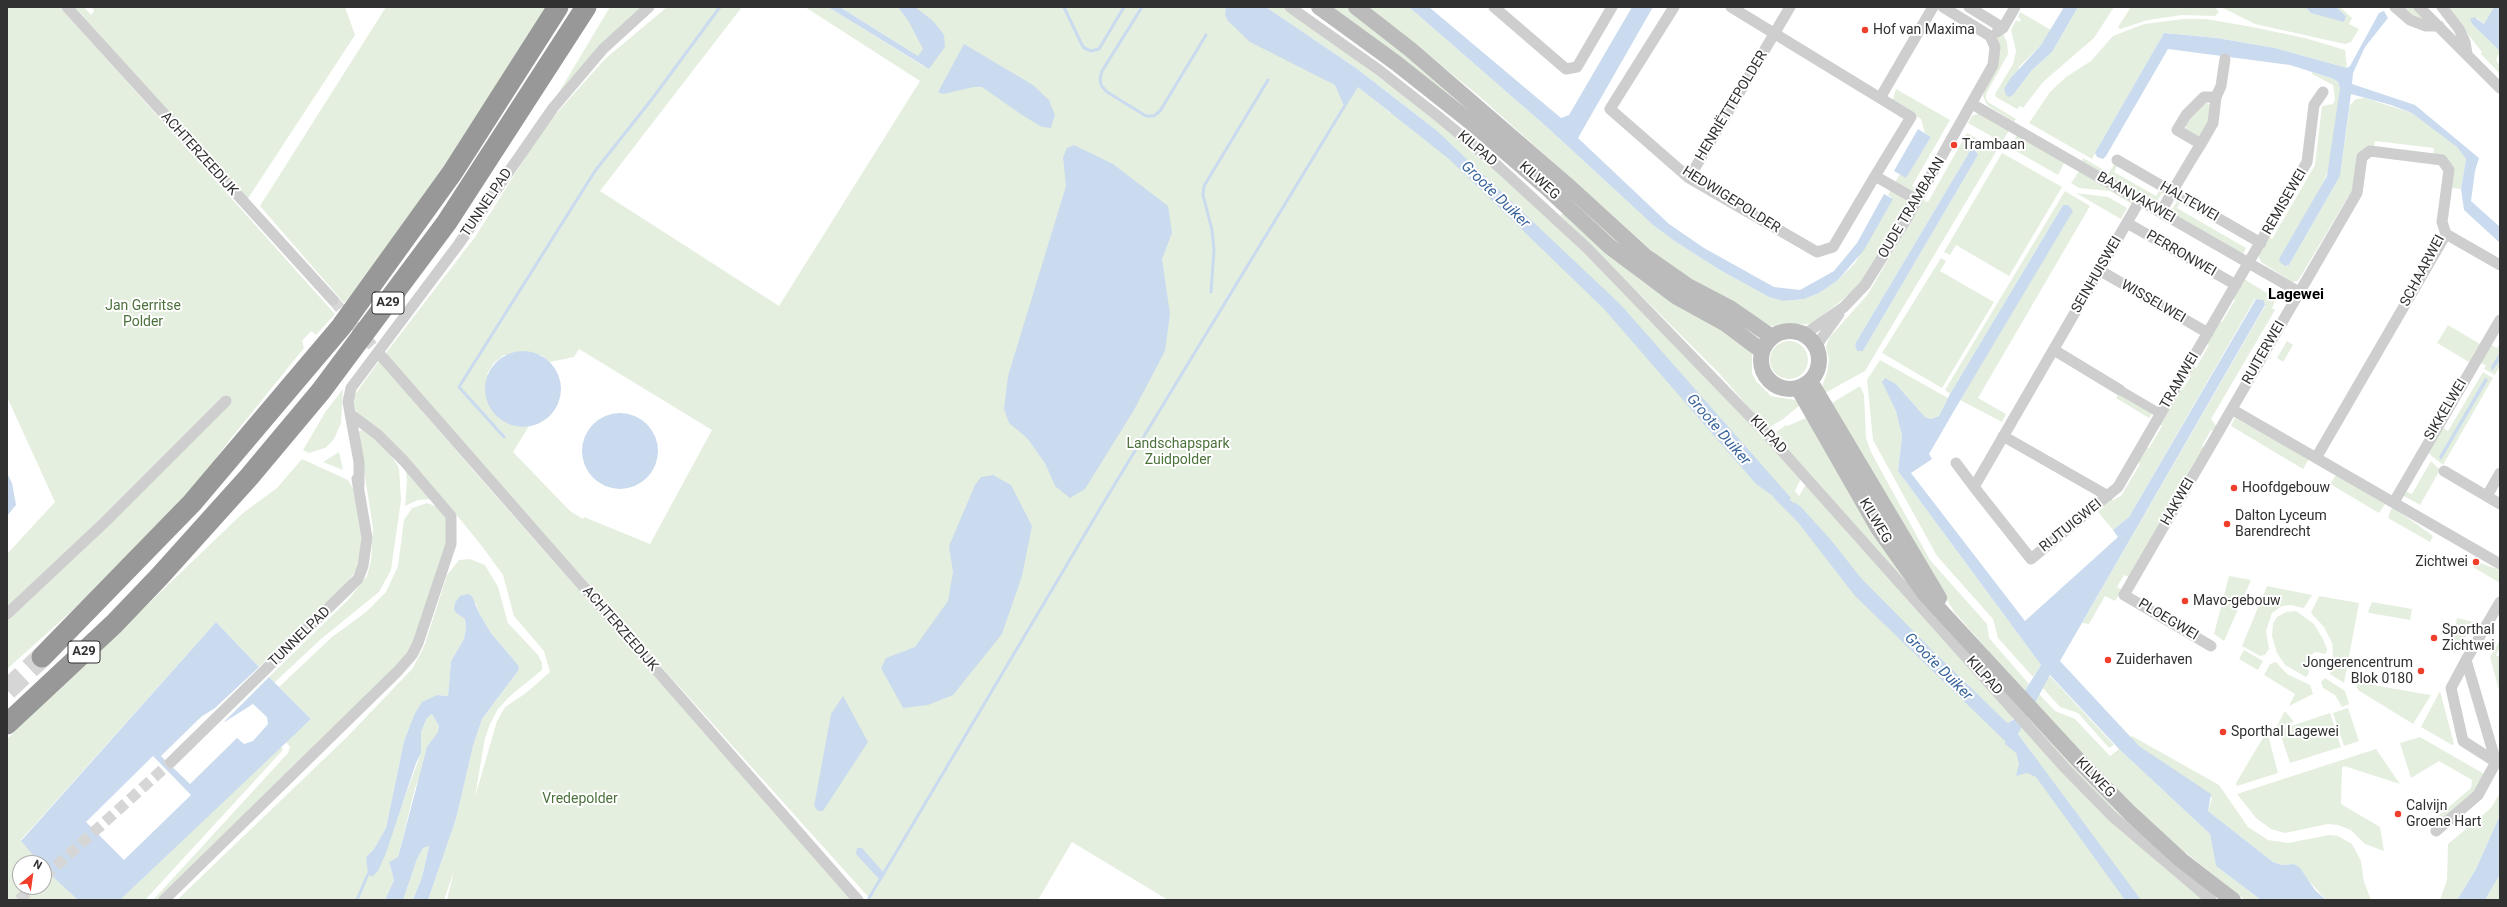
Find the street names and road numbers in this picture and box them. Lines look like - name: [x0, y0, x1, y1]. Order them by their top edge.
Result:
- street label: HENRIËTTEPOLDER: [1693, 48, 1771, 164]
- street label: ACHTERZEEDIJK: [157, 109, 241, 199]
- street label: KILPAD: [1454, 128, 1500, 170]
- street label: OUDE TRAMBAAN: [1875, 155, 1949, 261]
- street label: KILWEG: [1515, 158, 1563, 204]
- street label: HEDWIGEPOLDER: [1679, 163, 1783, 237]
- street label: TUNNELPAD: [458, 166, 516, 240]
- street label: REMISEWEI: [2259, 166, 2311, 238]
- street label: BAANVAKWEI: [2094, 169, 2178, 227]
- street label: HALTEWEI: [2156, 178, 2222, 226]
- street label: PERRONWEI: [2143, 227, 2219, 281]
- street label: SCHAARWEI: [2397, 232, 2449, 310]
- street label: SEINHUISWEI: [2068, 234, 2126, 316]
- street label: WISSELWEI: [2118, 277, 2188, 327]
- road number: A29: [372, 292, 404, 314]
- street label: RUITERWEI: [2239, 318, 2289, 388]
- street label: TRAMWEI: [2157, 350, 2203, 412]
- street label: SIKKELWEI: [2421, 376, 2471, 444]
- street label: KILPAD: [1746, 412, 1790, 458]
- street label: HAKWEI: [2158, 475, 2198, 529]
- street label: KILWEG: [1855, 496, 1895, 546]
- street label: RIJTUIGWEI: [2037, 496, 2105, 556]
- street label: ACHTERZEEDIJK: [579, 583, 661, 675]
- street label: PLOEGWEI: [2135, 595, 2201, 645]
- street label: TUNNELPAD: [266, 603, 334, 671]
- road number: A29: [68, 641, 100, 663]
- street label: KILPAD: [1962, 653, 2006, 699]
- street label: KILWEG: [2072, 755, 2118, 801]

